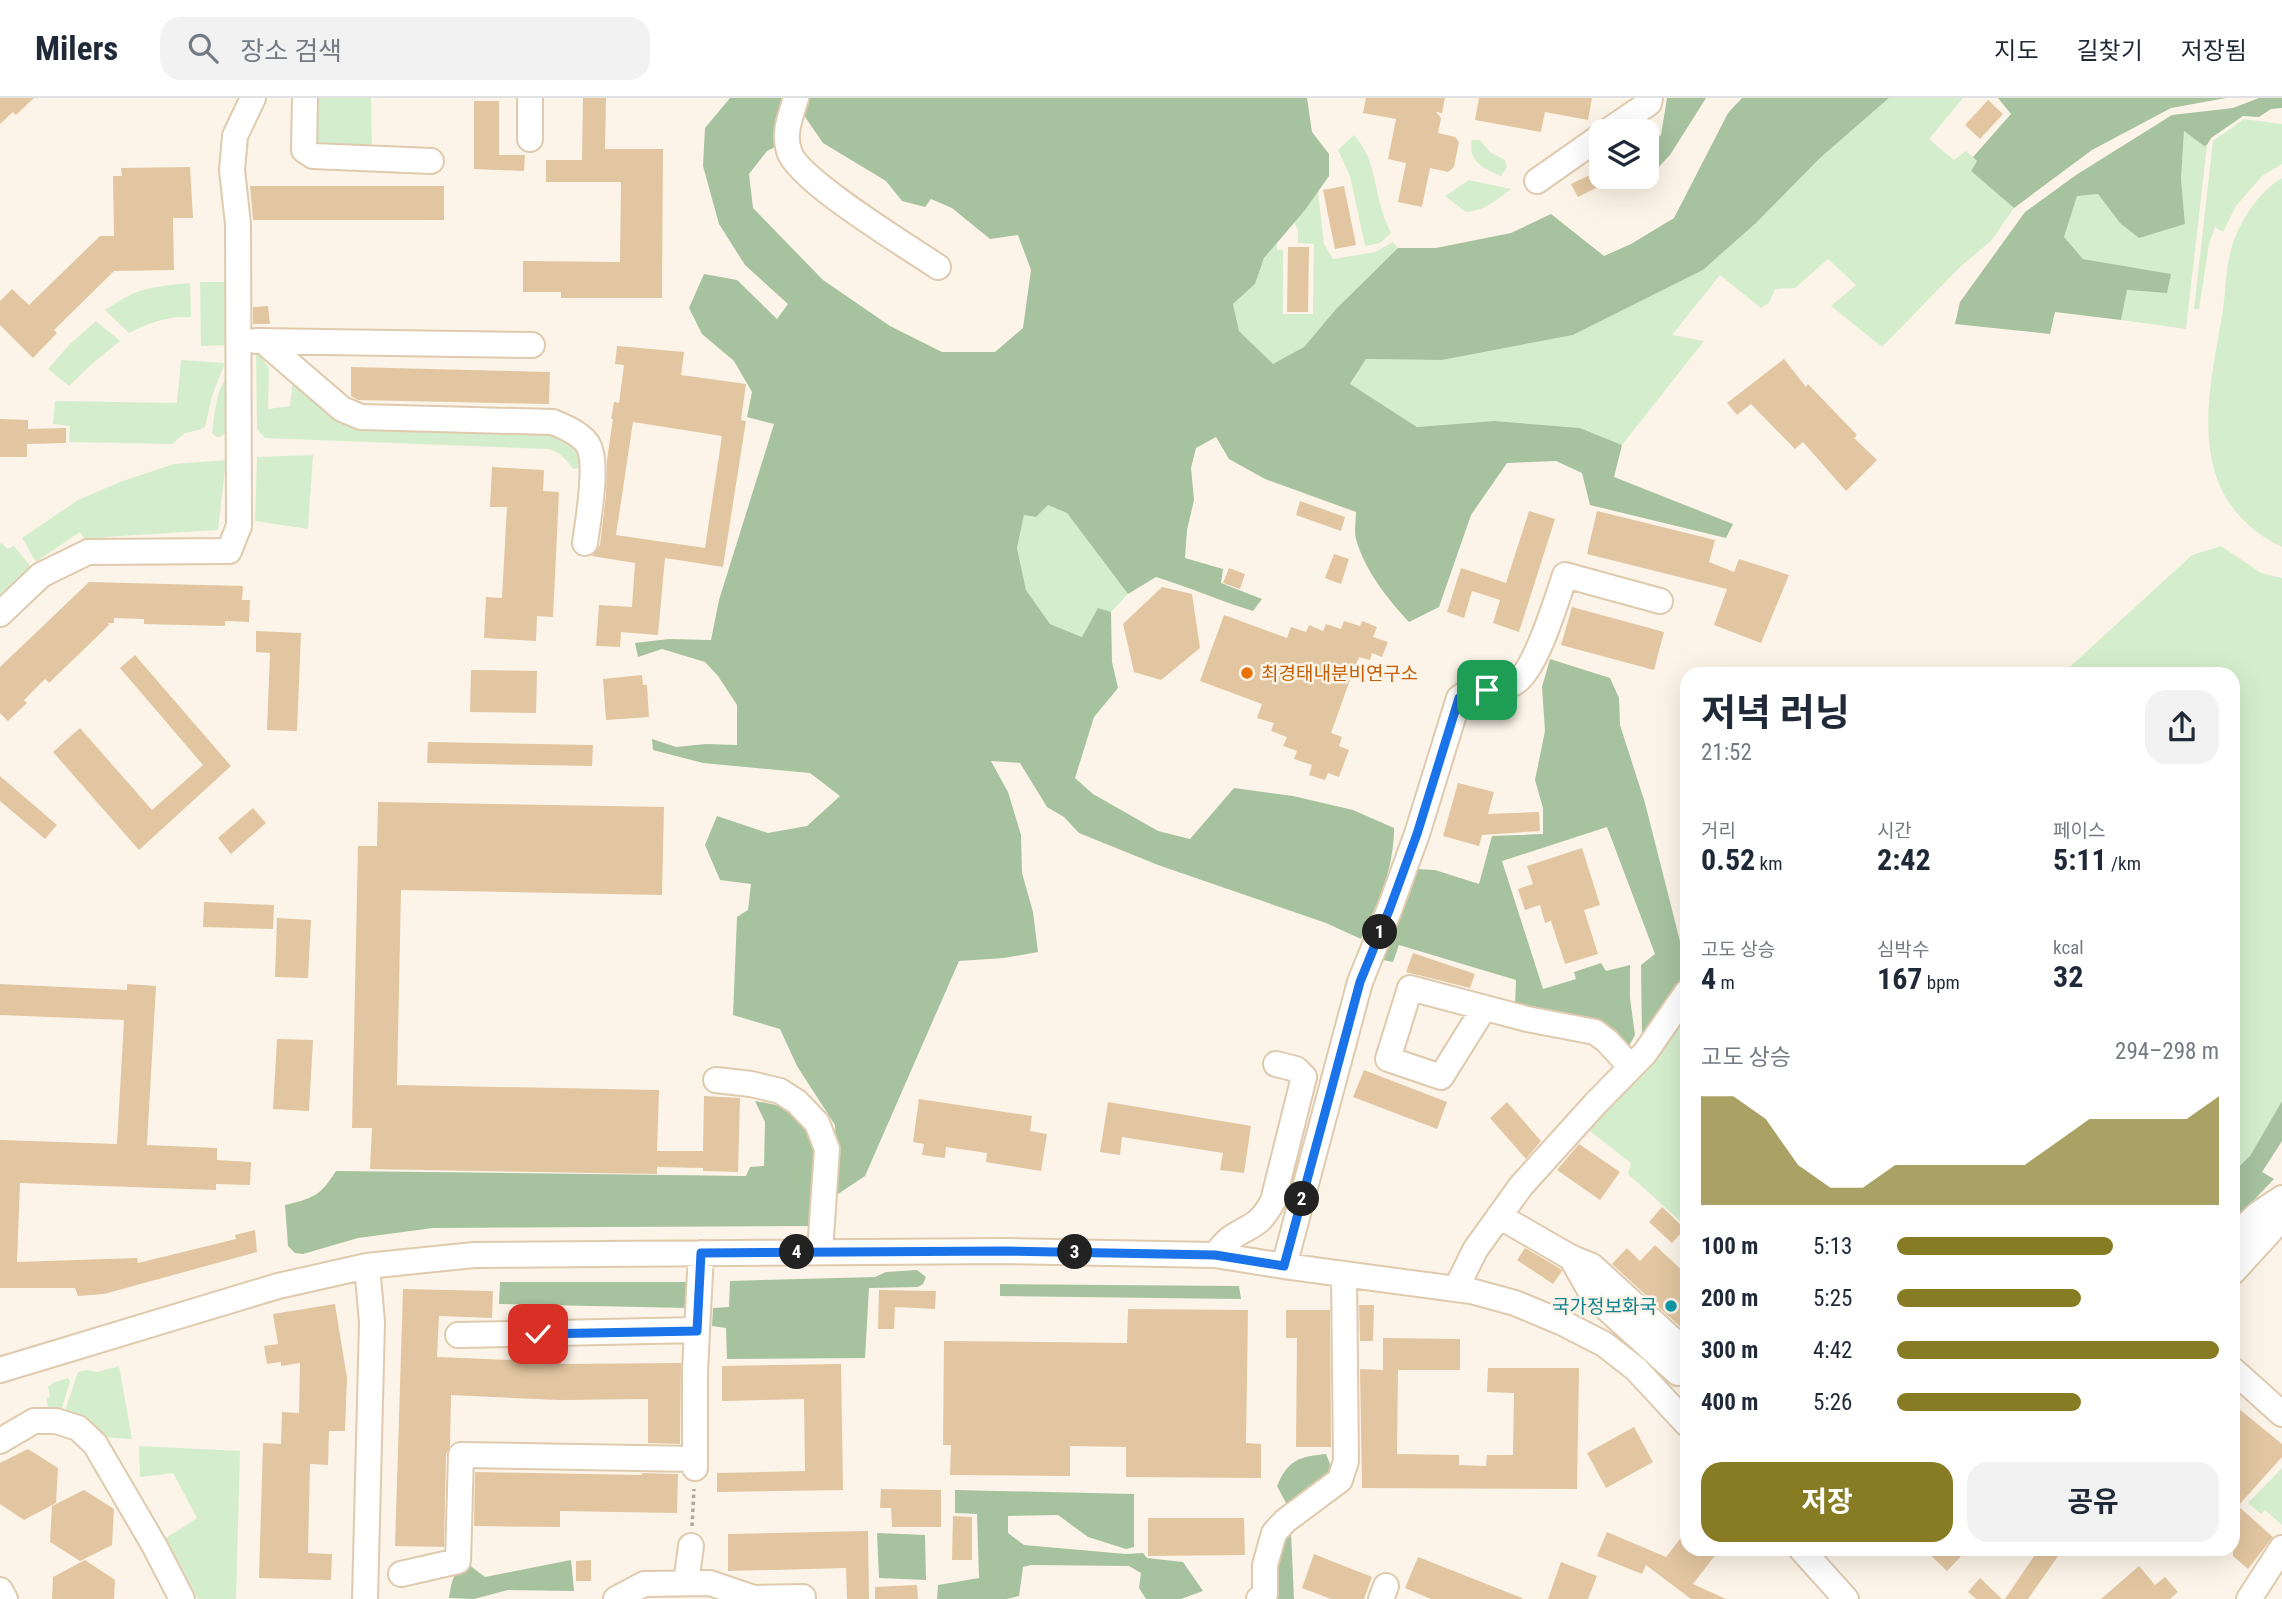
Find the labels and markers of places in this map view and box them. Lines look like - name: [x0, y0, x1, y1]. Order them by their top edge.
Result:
- pin: [1457, 660, 1517, 720]
- place label: 최경태내분비연구소: [1261, 662, 1418, 685]
- marker: 최경태내분비연구소: [1239, 665, 1255, 681]
- pin: 1: [1362, 914, 1398, 950]
- pin: 2: [1284, 1182, 1320, 1216]
- pin: 4: [780, 1234, 814, 1270]
- pin: 3: [1058, 1234, 1092, 1270]
- place label: 국가정보화국: [1552, 1295, 1657, 1318]
- marker: 국가정보화국: [1663, 1298, 1679, 1314]
- pin: [508, 1304, 568, 1364]

